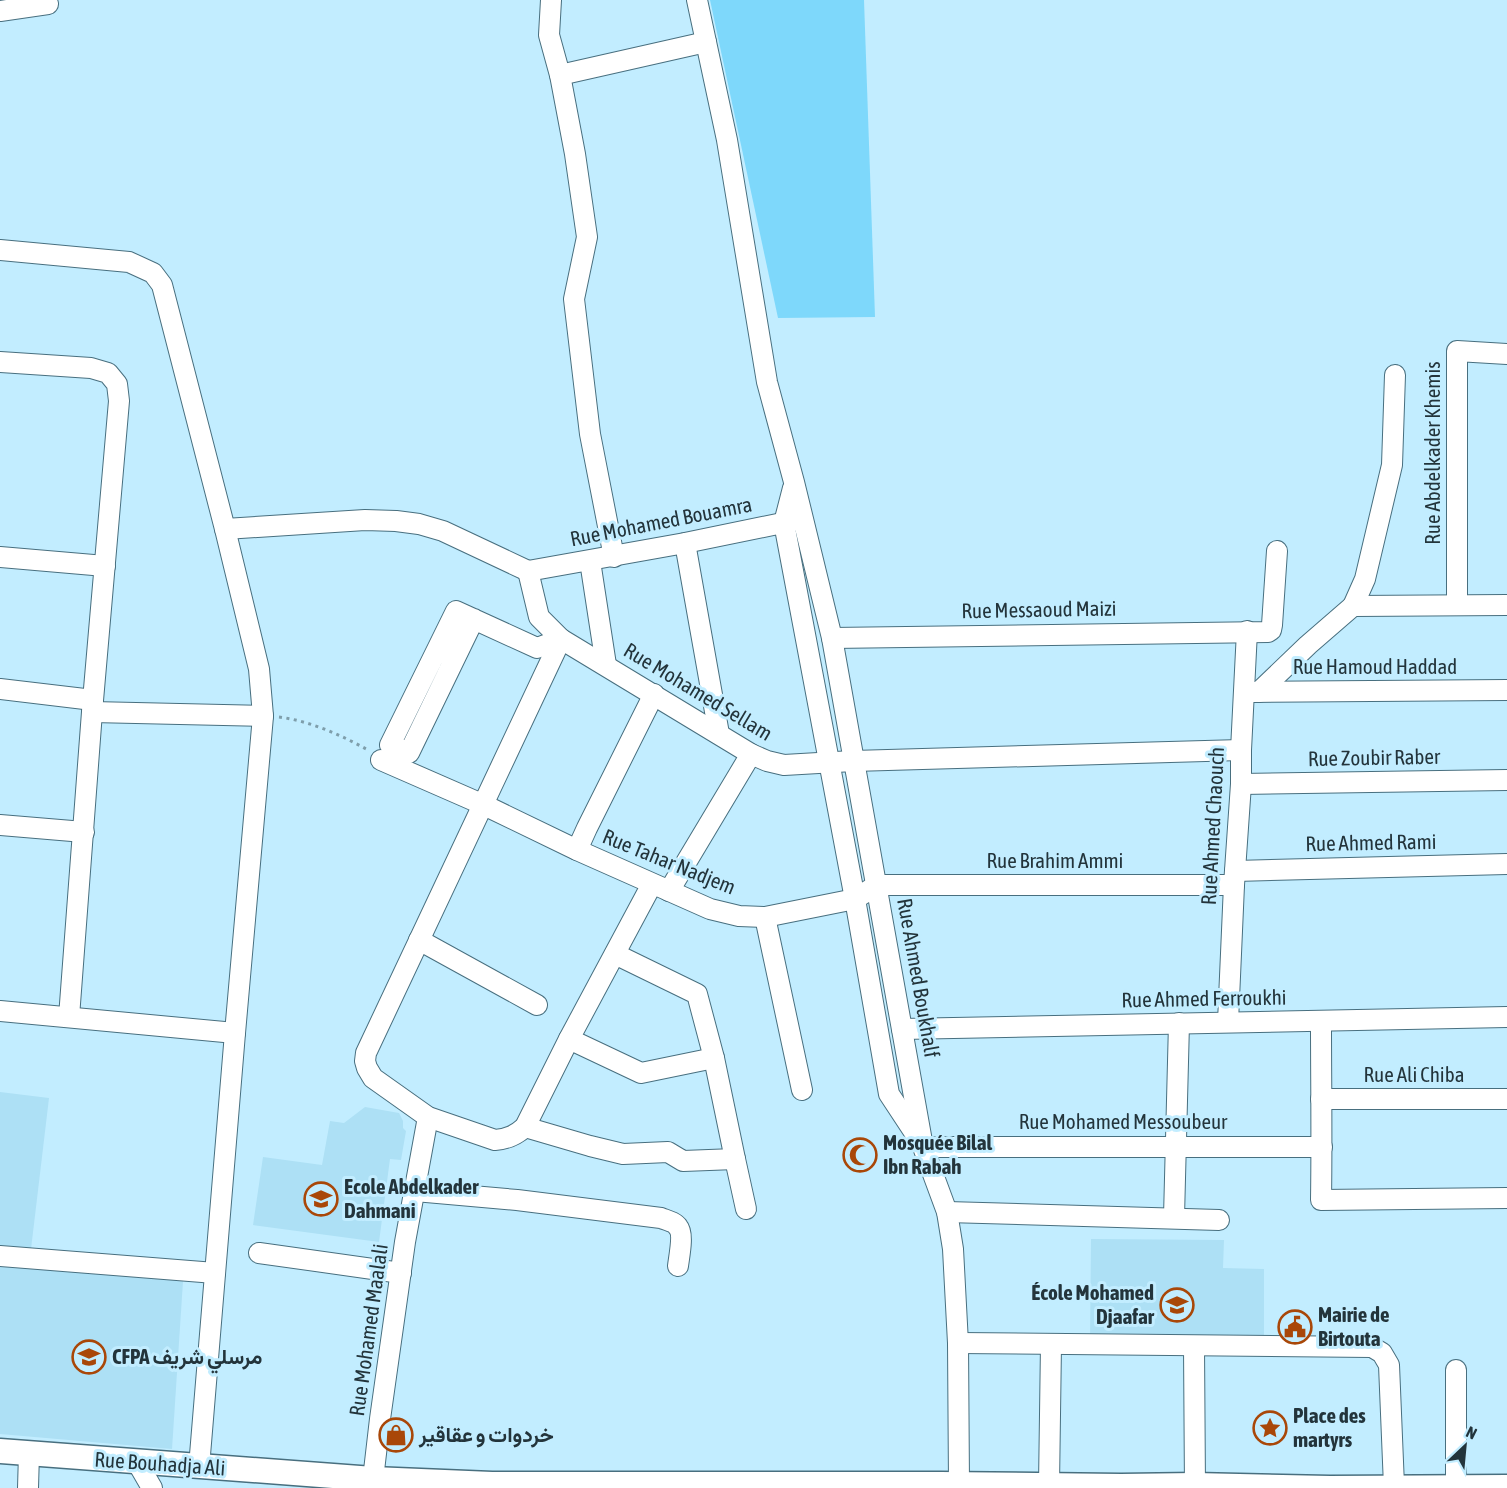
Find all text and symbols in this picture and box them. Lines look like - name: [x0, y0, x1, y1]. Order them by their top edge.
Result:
- street label: Rue Abdelkader Khemis: [1420, 361, 1444, 545]
- street label: Rue Mohamed Bouamra: [568, 492, 754, 550]
- street label: Rue Messaoud Maizi: [961, 596, 1117, 622]
- street label: Rue Mohamed Sellam: [620, 637, 777, 745]
- street label: Rue Hamoud Haddad: [1293, 654, 1457, 678]
- street label: Rue Zoubir Raber: [1308, 744, 1441, 770]
- street label: Rue Ahmed Chaouch: [1196, 746, 1228, 906]
- street label: Rue Tahar Nadjem: [599, 824, 739, 899]
- street label: Rue Ahmed Rami: [1305, 829, 1437, 855]
- street label: Rue Brahim Ammi: [987, 848, 1123, 872]
- street label: Rue Ahmed Boukhalf: [893, 896, 945, 1060]
- street label: Rue Ahmed Ferroukhi: [1121, 985, 1287, 1011]
- street label: Rue Ali Chiba: [1364, 1062, 1464, 1086]
- street label: Rue Mohamed Messoubeur: [1019, 1109, 1228, 1133]
- place label: Mosquée Bilal Ibn Rabah: [883, 1130, 992, 1178]
- mosque icon: Mosquée Bilal Ibn Rabah: [842, 1137, 878, 1173]
- place label: Ecole Abdelkader Dahmani: [344, 1174, 479, 1222]
- school or university icon: Ecole Abdelkader Dahmani: [303, 1181, 339, 1217]
- street label: Rue Mohamed Maalali: [344, 1242, 392, 1418]
- place label: École Mohamed Djaafar: [1031, 1280, 1155, 1328]
- school or university icon: École Mohamed Djaafar: [1159, 1287, 1195, 1323]
- place label: Mairie de Birtouta: [1318, 1302, 1390, 1350]
- public building icon: Mairie de Birtouta: [1277, 1309, 1313, 1345]
- school or university icon: CFPA مرسلي شريف: [71, 1339, 107, 1375]
- place label: CFPA مرسلي شريف: [112, 1344, 262, 1374]
- place label: Place des martyrs: [1293, 1403, 1366, 1451]
- place icon: Place des martyrs: [1252, 1410, 1288, 1446]
- north arrow: [1435, 1416, 1495, 1476]
- shop icon: خردوات و عقاقير: [378, 1417, 414, 1453]
- place label: خردوات و عقاقير: [418, 1422, 554, 1448]
- text: N: [1463, 1422, 1480, 1443]
- street label: Rue Bouhadja Ali: [94, 1446, 226, 1480]

